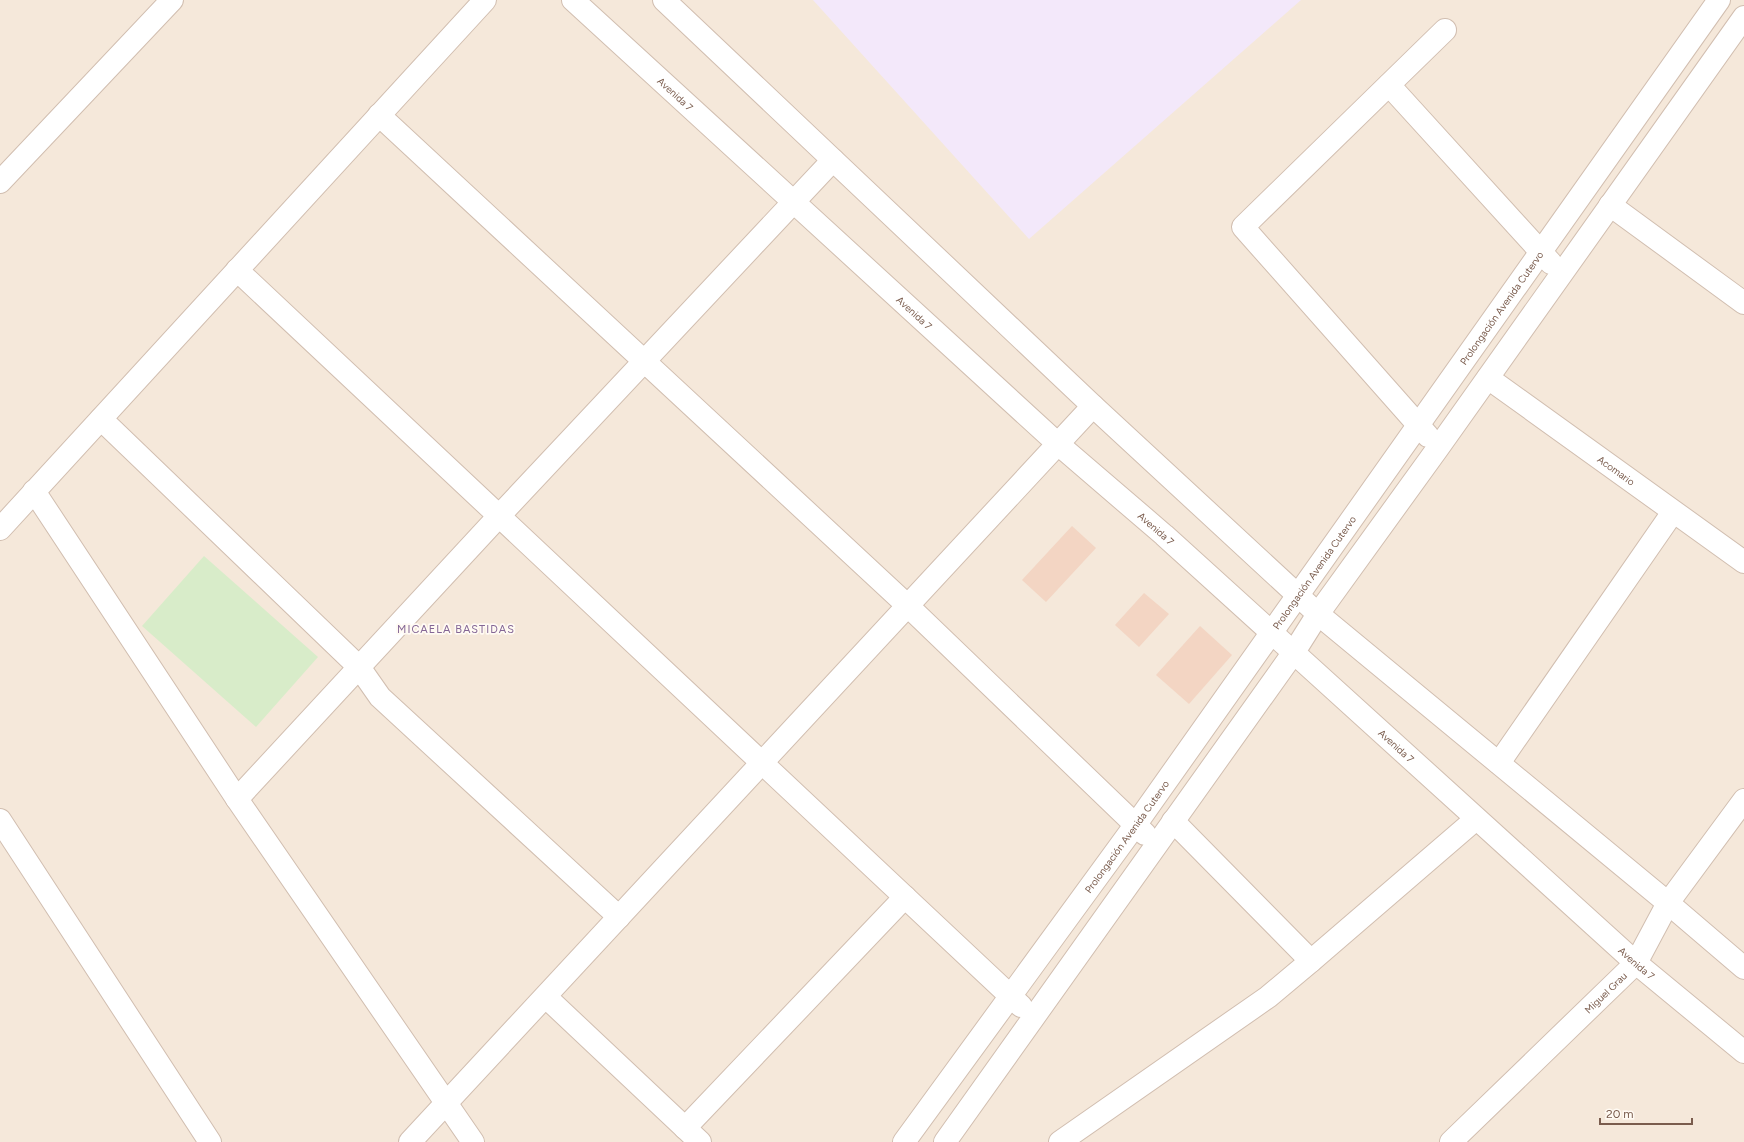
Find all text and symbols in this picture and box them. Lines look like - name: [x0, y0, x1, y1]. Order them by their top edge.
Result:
- street label: Avenida 7: [655, 75, 696, 114]
- street label: Prolongación Avenida Cutervo: [1457, 249, 1546, 367]
- street label: Avenida 7: [894, 293, 935, 333]
- street label: Acomario: [1595, 453, 1637, 489]
- street label: Avenida 7: [1135, 509, 1177, 548]
- street label: Prolongación Avenida Cutervo: [1270, 513, 1359, 632]
- district label: MICAELA BASTIDAS: [397, 623, 515, 636]
- street label: Avenida 7: [1375, 727, 1417, 766]
- street label: Prolongación Avenida Cutervo: [1082, 778, 1172, 896]
- street label: Avenida 7: [1615, 944, 1658, 983]
- street label: Miguel Grau: [1582, 969, 1630, 1016]
- scale bar: [1600, 1100, 1692, 1126]
- text: 20 m: [1606, 1107, 1634, 1121]

